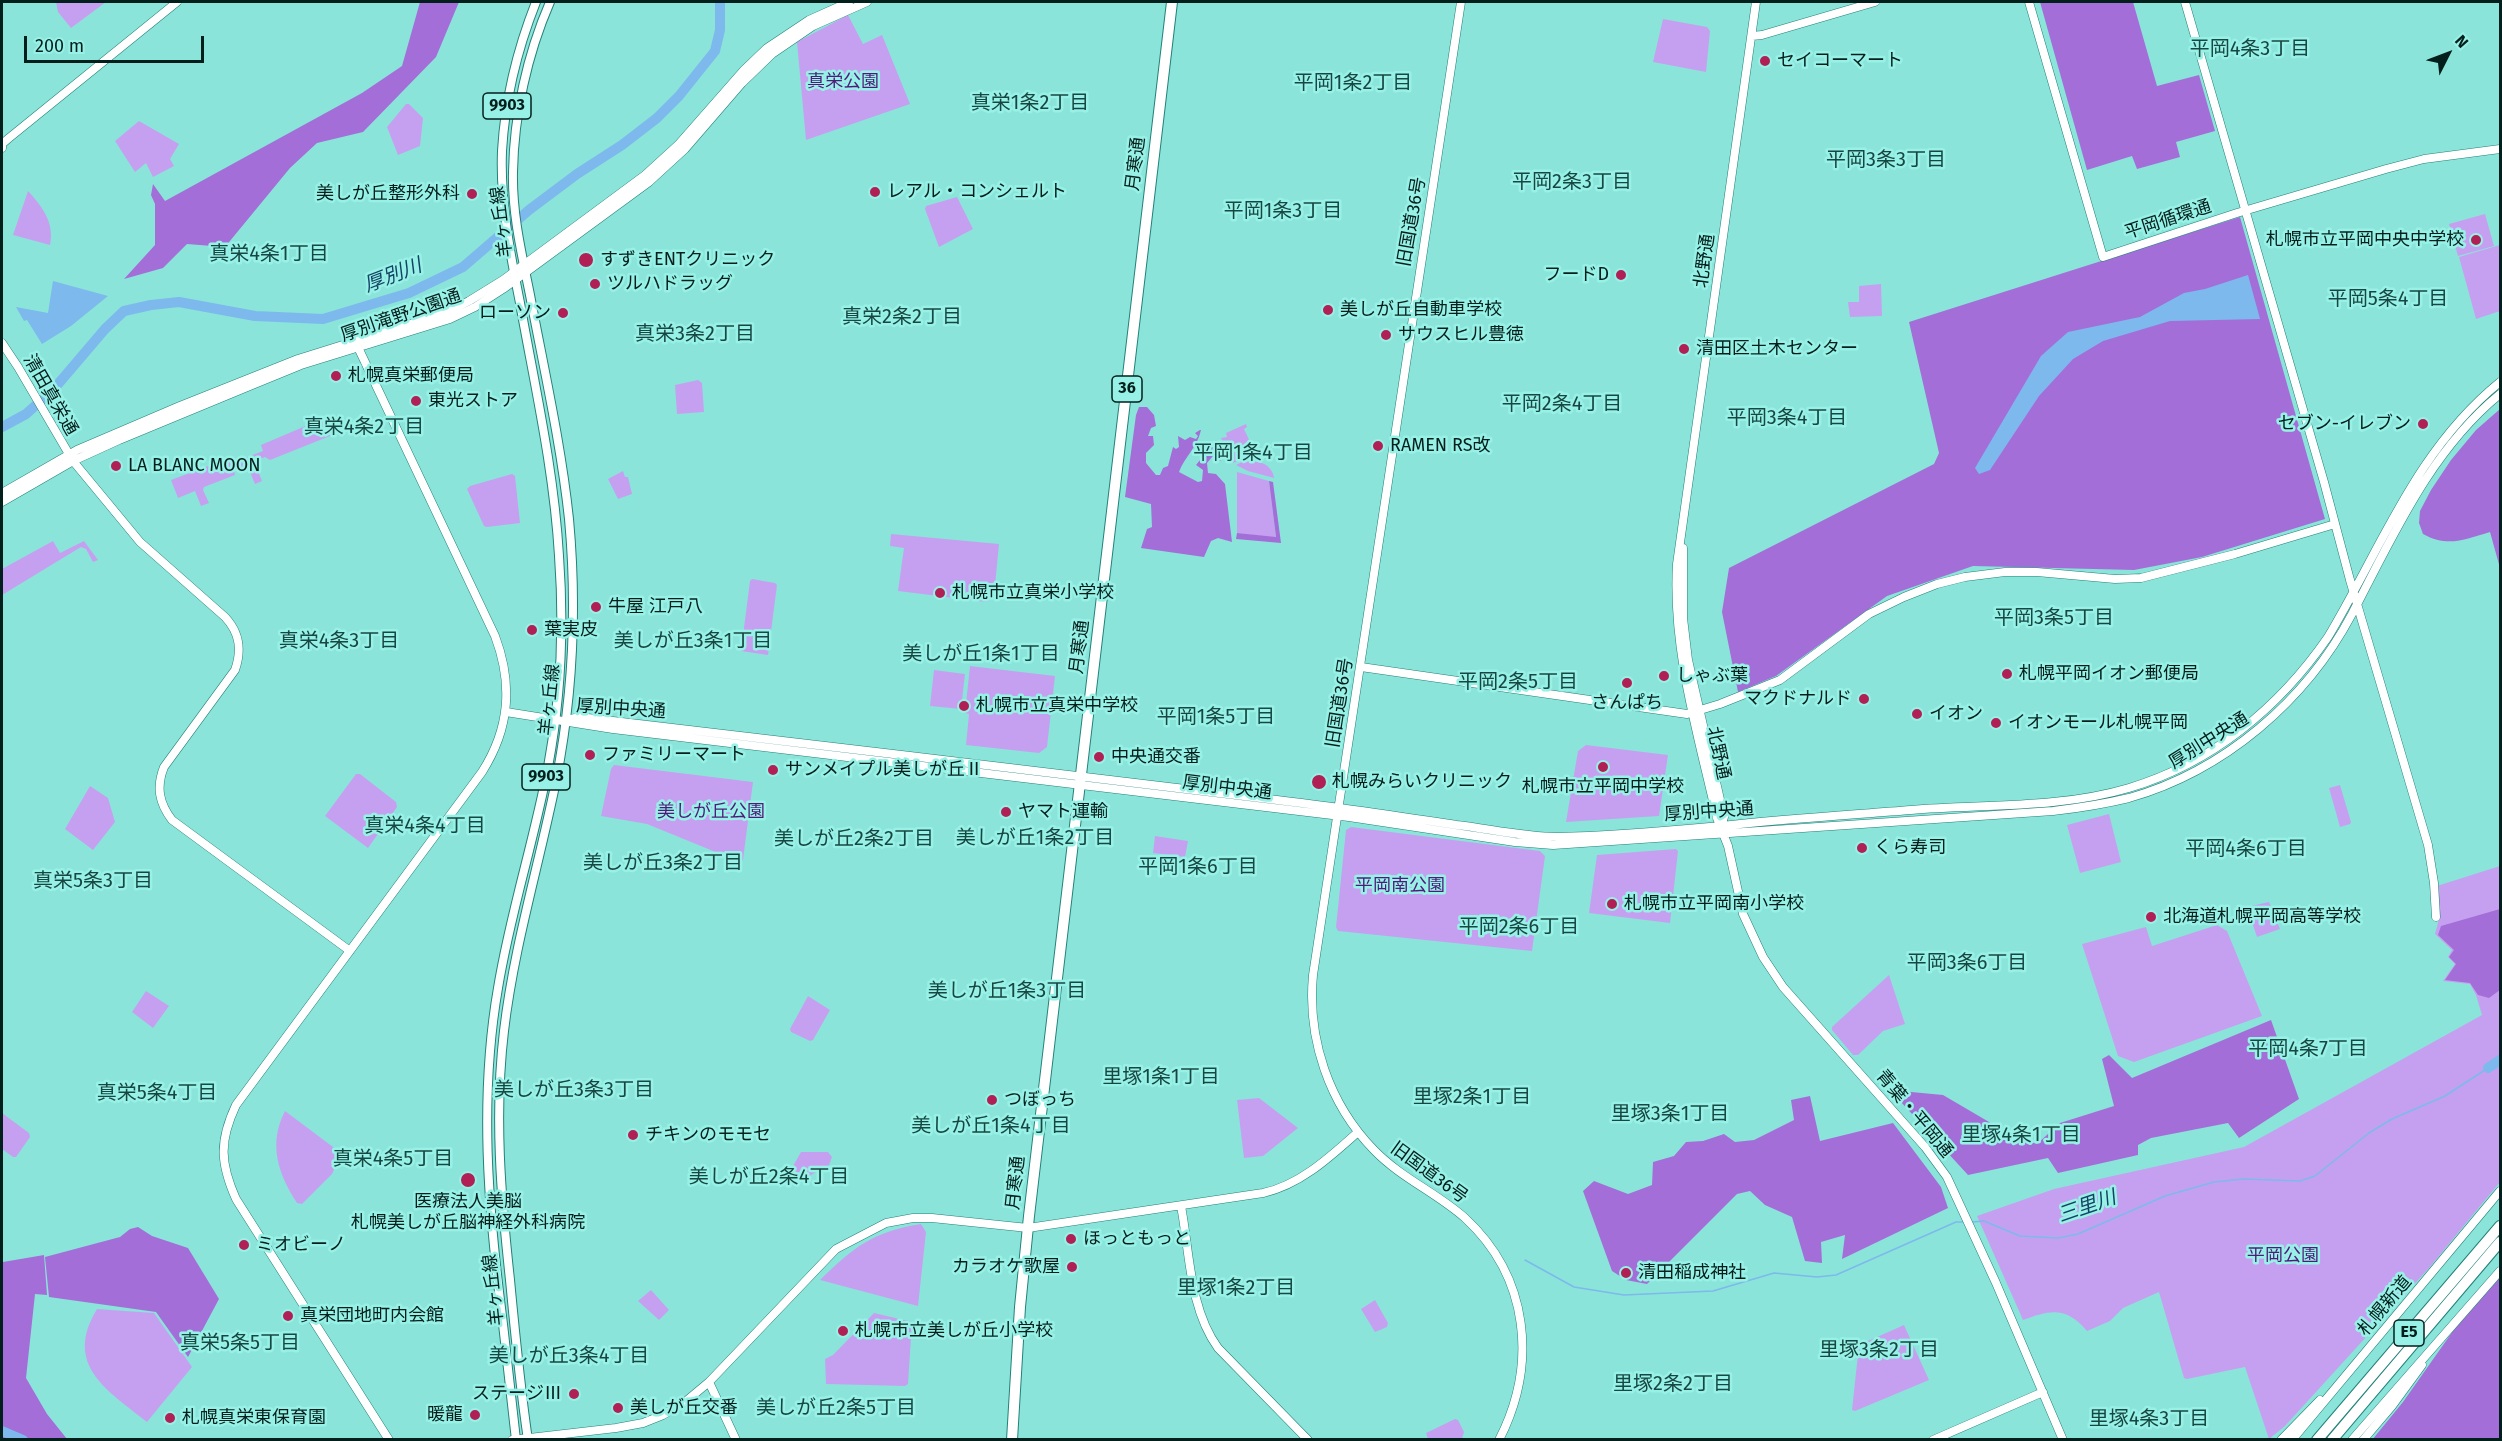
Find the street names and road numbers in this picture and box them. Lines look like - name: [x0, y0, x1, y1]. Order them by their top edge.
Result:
- road number: 9903: [483, 93, 531, 119]
- street label: 月寒通: [1122, 136, 1150, 192]
- street label: 旧国道36号: [1393, 176, 1431, 268]
- street label: 羊ヶ丘線: [487, 185, 517, 259]
- street label: 平岡循環通: [2122, 196, 2214, 244]
- street label: 北野通: [1691, 233, 1719, 289]
- street label: 厚別滝野公園通: [338, 285, 464, 347]
- street label: 清田真栄通: [18, 351, 82, 439]
- road number: 36: [1112, 376, 1142, 402]
- street label: 月寒通: [1066, 619, 1094, 675]
- street label: 旧国道36号: [1322, 657, 1358, 749]
- street label: 羊ヶ丘線: [535, 663, 565, 737]
- street label: 厚別中央通: [575, 695, 667, 723]
- street label: 厚別中央通: [2165, 708, 2253, 774]
- street label: 北野通: [1702, 724, 1734, 782]
- road number: 9903: [522, 764, 570, 790]
- street label: 厚別中央通: [1181, 772, 1273, 804]
- street label: 厚別中央通: [1663, 798, 1755, 826]
- street label: 青葉・平岡通: [1871, 1066, 1957, 1162]
- street label: 旧国道36号: [1386, 1138, 1472, 1208]
- street label: 月寒通: [1002, 1155, 1030, 1211]
- street label: 羊ヶ丘線: [479, 1253, 509, 1327]
- street label: 札幌新道: [2354, 1271, 2416, 1341]
- road number: E5: [2394, 1320, 2424, 1346]

